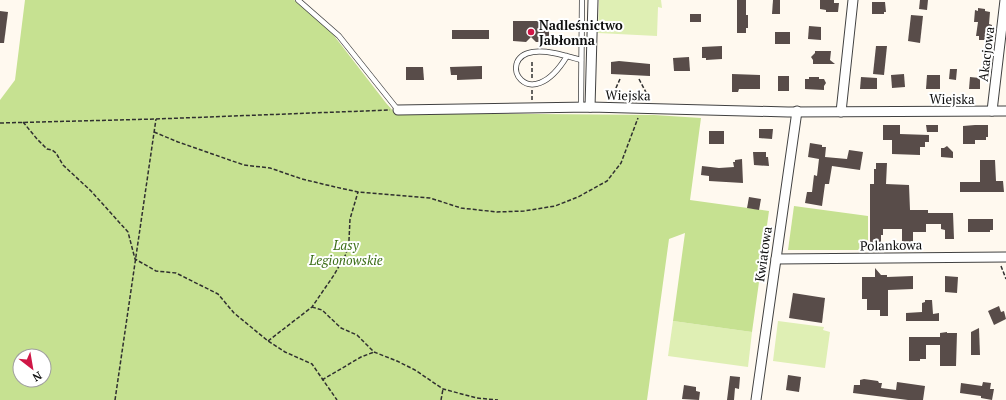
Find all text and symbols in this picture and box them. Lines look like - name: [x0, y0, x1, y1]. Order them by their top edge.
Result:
- place label: Nadleśnictwo Jabłonna: [539, 16, 623, 49]
- street label: Akacjowa: [974, 25, 998, 82]
- marker: Nadleśnictwo Jabłonna: [526, 27, 536, 37]
- street label: Wiejska: [605, 86, 651, 104]
- street label: Wiejska: [929, 90, 975, 108]
- street label: Kwiatowa: [750, 225, 776, 283]
- street label: Polankowa: [860, 235, 923, 255]
- park label: Lasy Legionowskie: [308, 236, 383, 269]
- north arrow: [12, 348, 52, 388]
- text: N: [29, 368, 44, 385]

